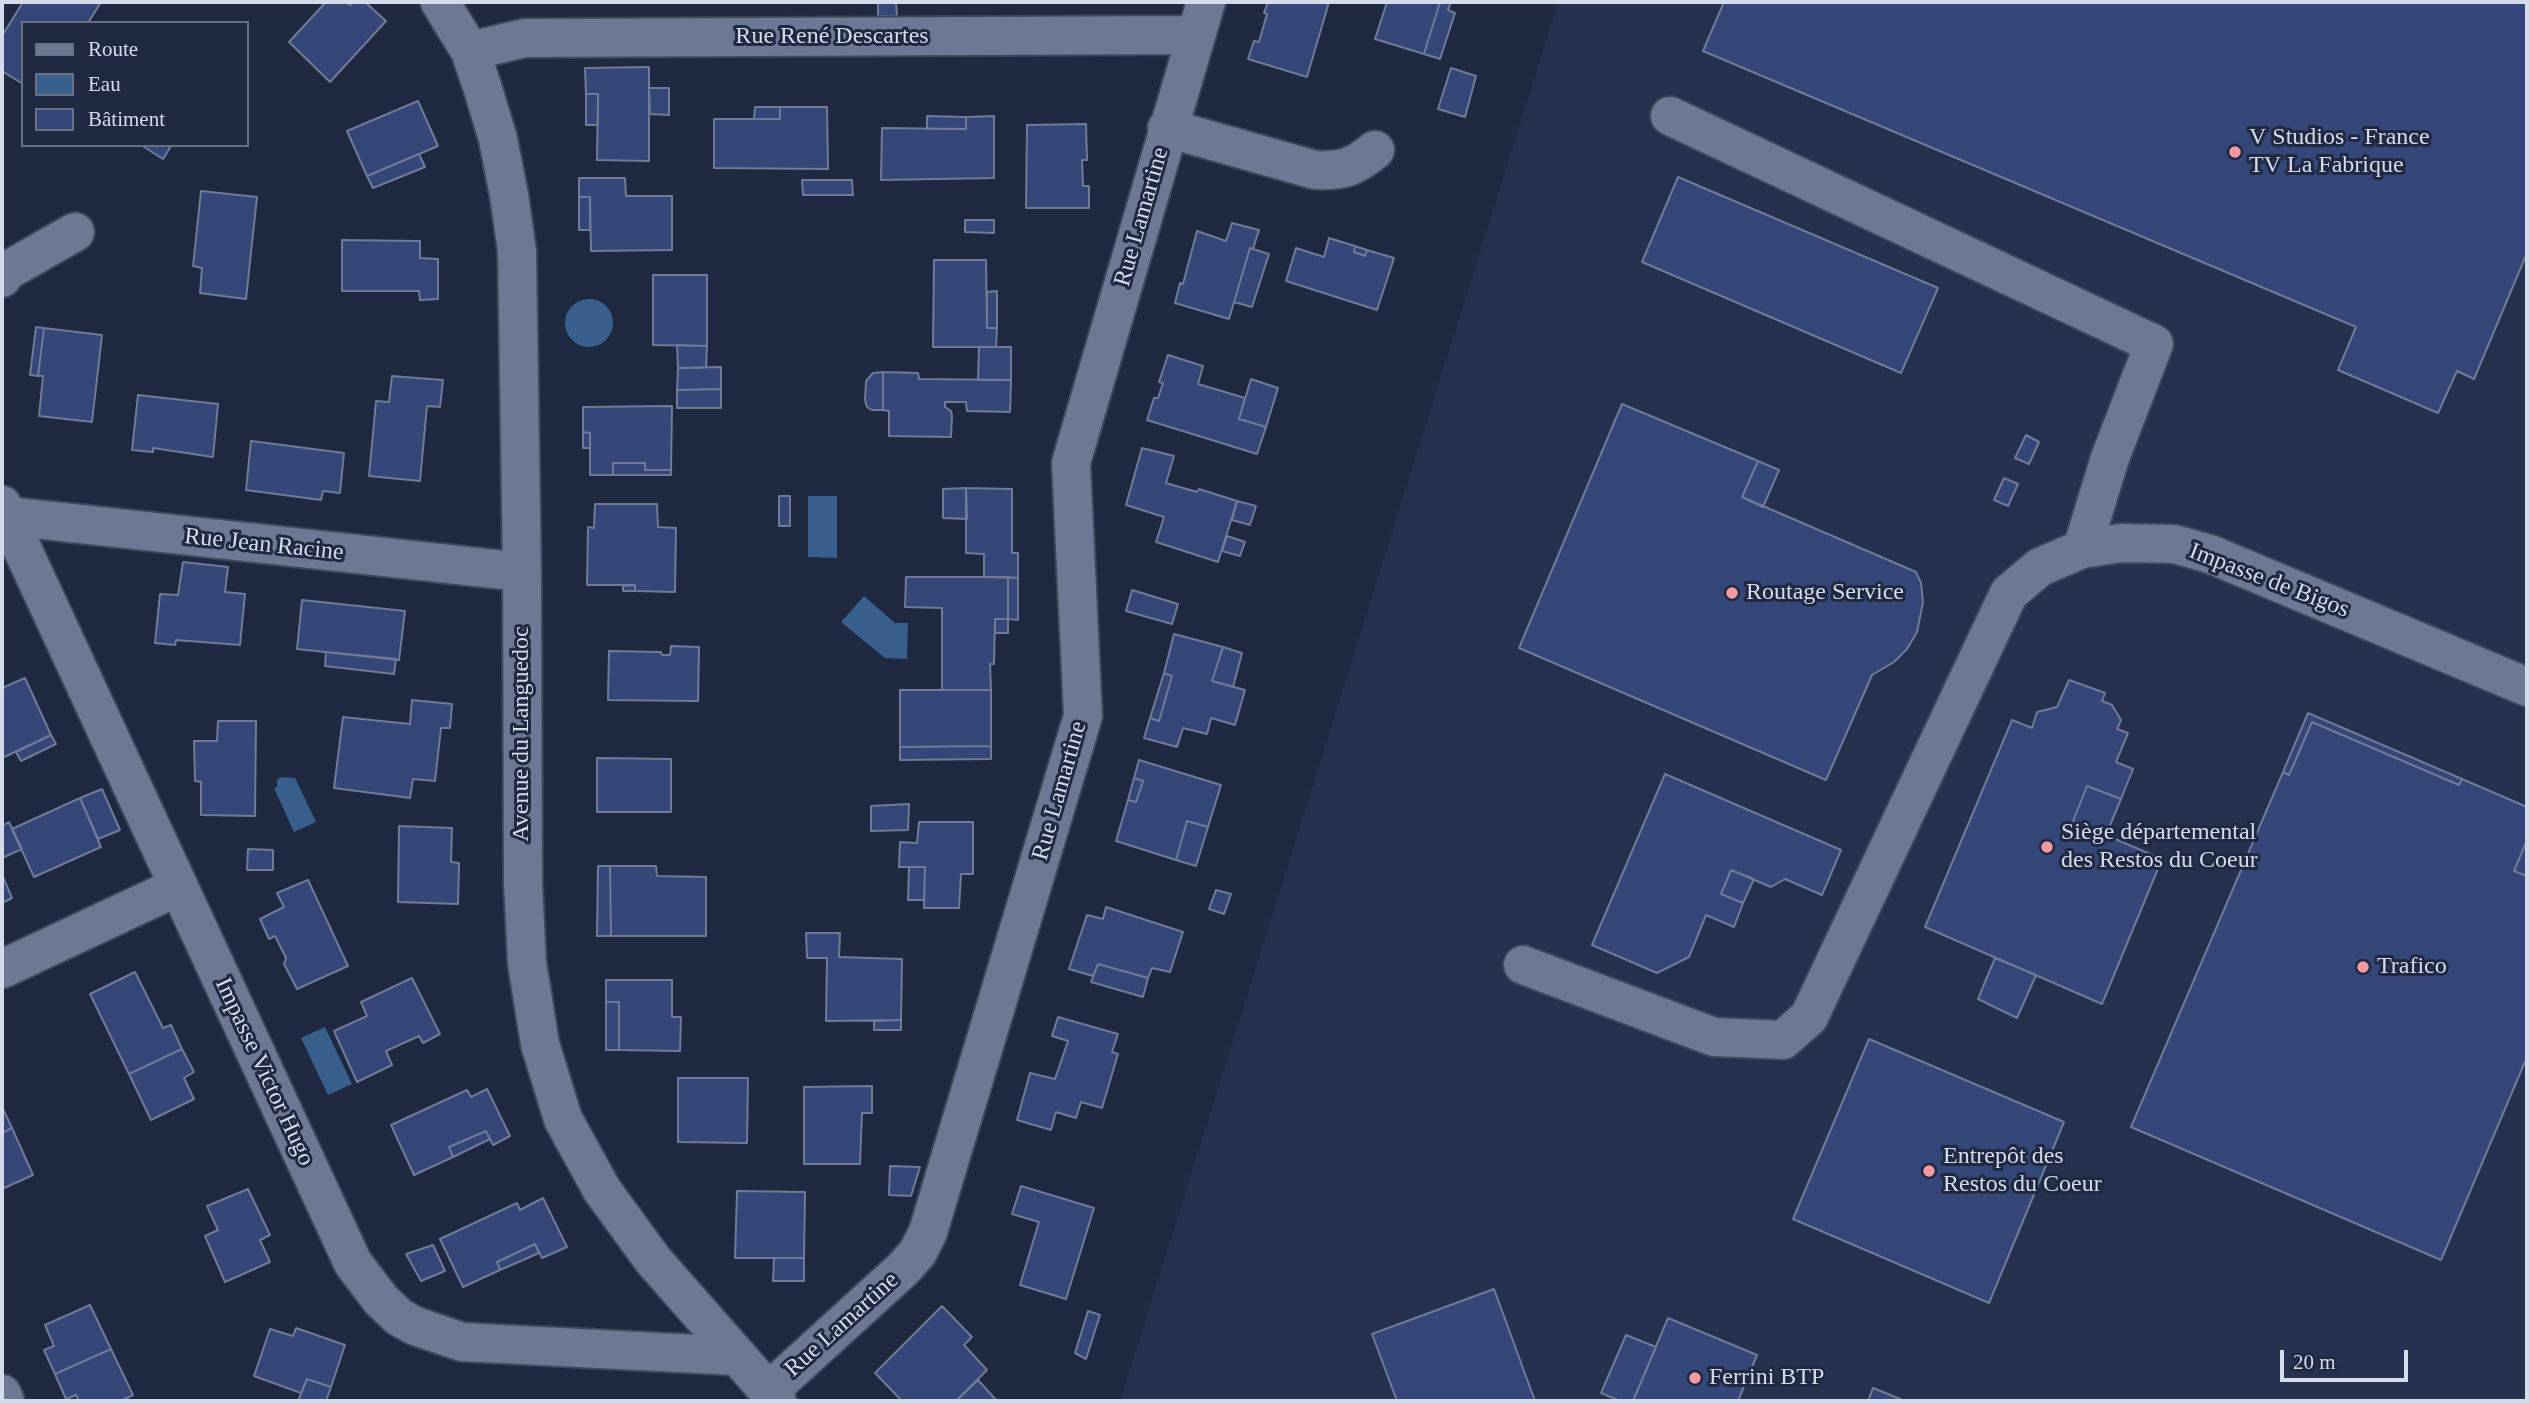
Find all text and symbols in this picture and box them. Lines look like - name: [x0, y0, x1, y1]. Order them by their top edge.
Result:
- legend: [21, 21, 248, 147]
- street label: Rue René Descartes: [735, 23, 929, 51]
- text: Route: [88, 37, 138, 61]
- text: Eau: [88, 72, 121, 96]
- text: Bâtiment: [88, 107, 165, 131]
- place label: V Studios - France TV La Fabrique: [2249, 124, 2430, 180]
- street label: Rue Lamartine: [1108, 144, 1176, 290]
- marker: V Studios - France TV La Fabrique: [2227, 144, 2243, 160]
- street label: Rue Jean Racine: [183, 522, 345, 568]
- street label: Impasse de Bigos: [2185, 537, 2353, 625]
- place label: Routage Service: [1746, 579, 1904, 607]
- marker: Routage Service: [1724, 585, 1740, 601]
- street label: Avenue du Languedoc: [508, 626, 536, 842]
- street label: Rue Lamartine: [1026, 718, 1094, 864]
- place label: Siège départemental des Restos du Coeur: [2061, 819, 2258, 875]
- marker: Siège départemental des Restos du Coeur: [2039, 839, 2055, 855]
- place label: Trafico: [2377, 953, 2447, 981]
- marker: Trafico: [2355, 959, 2371, 975]
- street label: Impasse Victor Hugo: [208, 974, 320, 1170]
- place label: Entrepôt des Restos du Coeur: [1943, 1143, 2102, 1199]
- marker: Entrepôt des Restos du Coeur: [1921, 1163, 1937, 1179]
- street label: Rue Lamartine: [779, 1266, 905, 1384]
- scale bar: [2284, 1336, 2412, 1380]
- text: 20 m: [2293, 1350, 2336, 1374]
- place label: Ferrini BTP: [1709, 1364, 1824, 1392]
- marker: Ferrini BTP: [1687, 1370, 1703, 1386]

